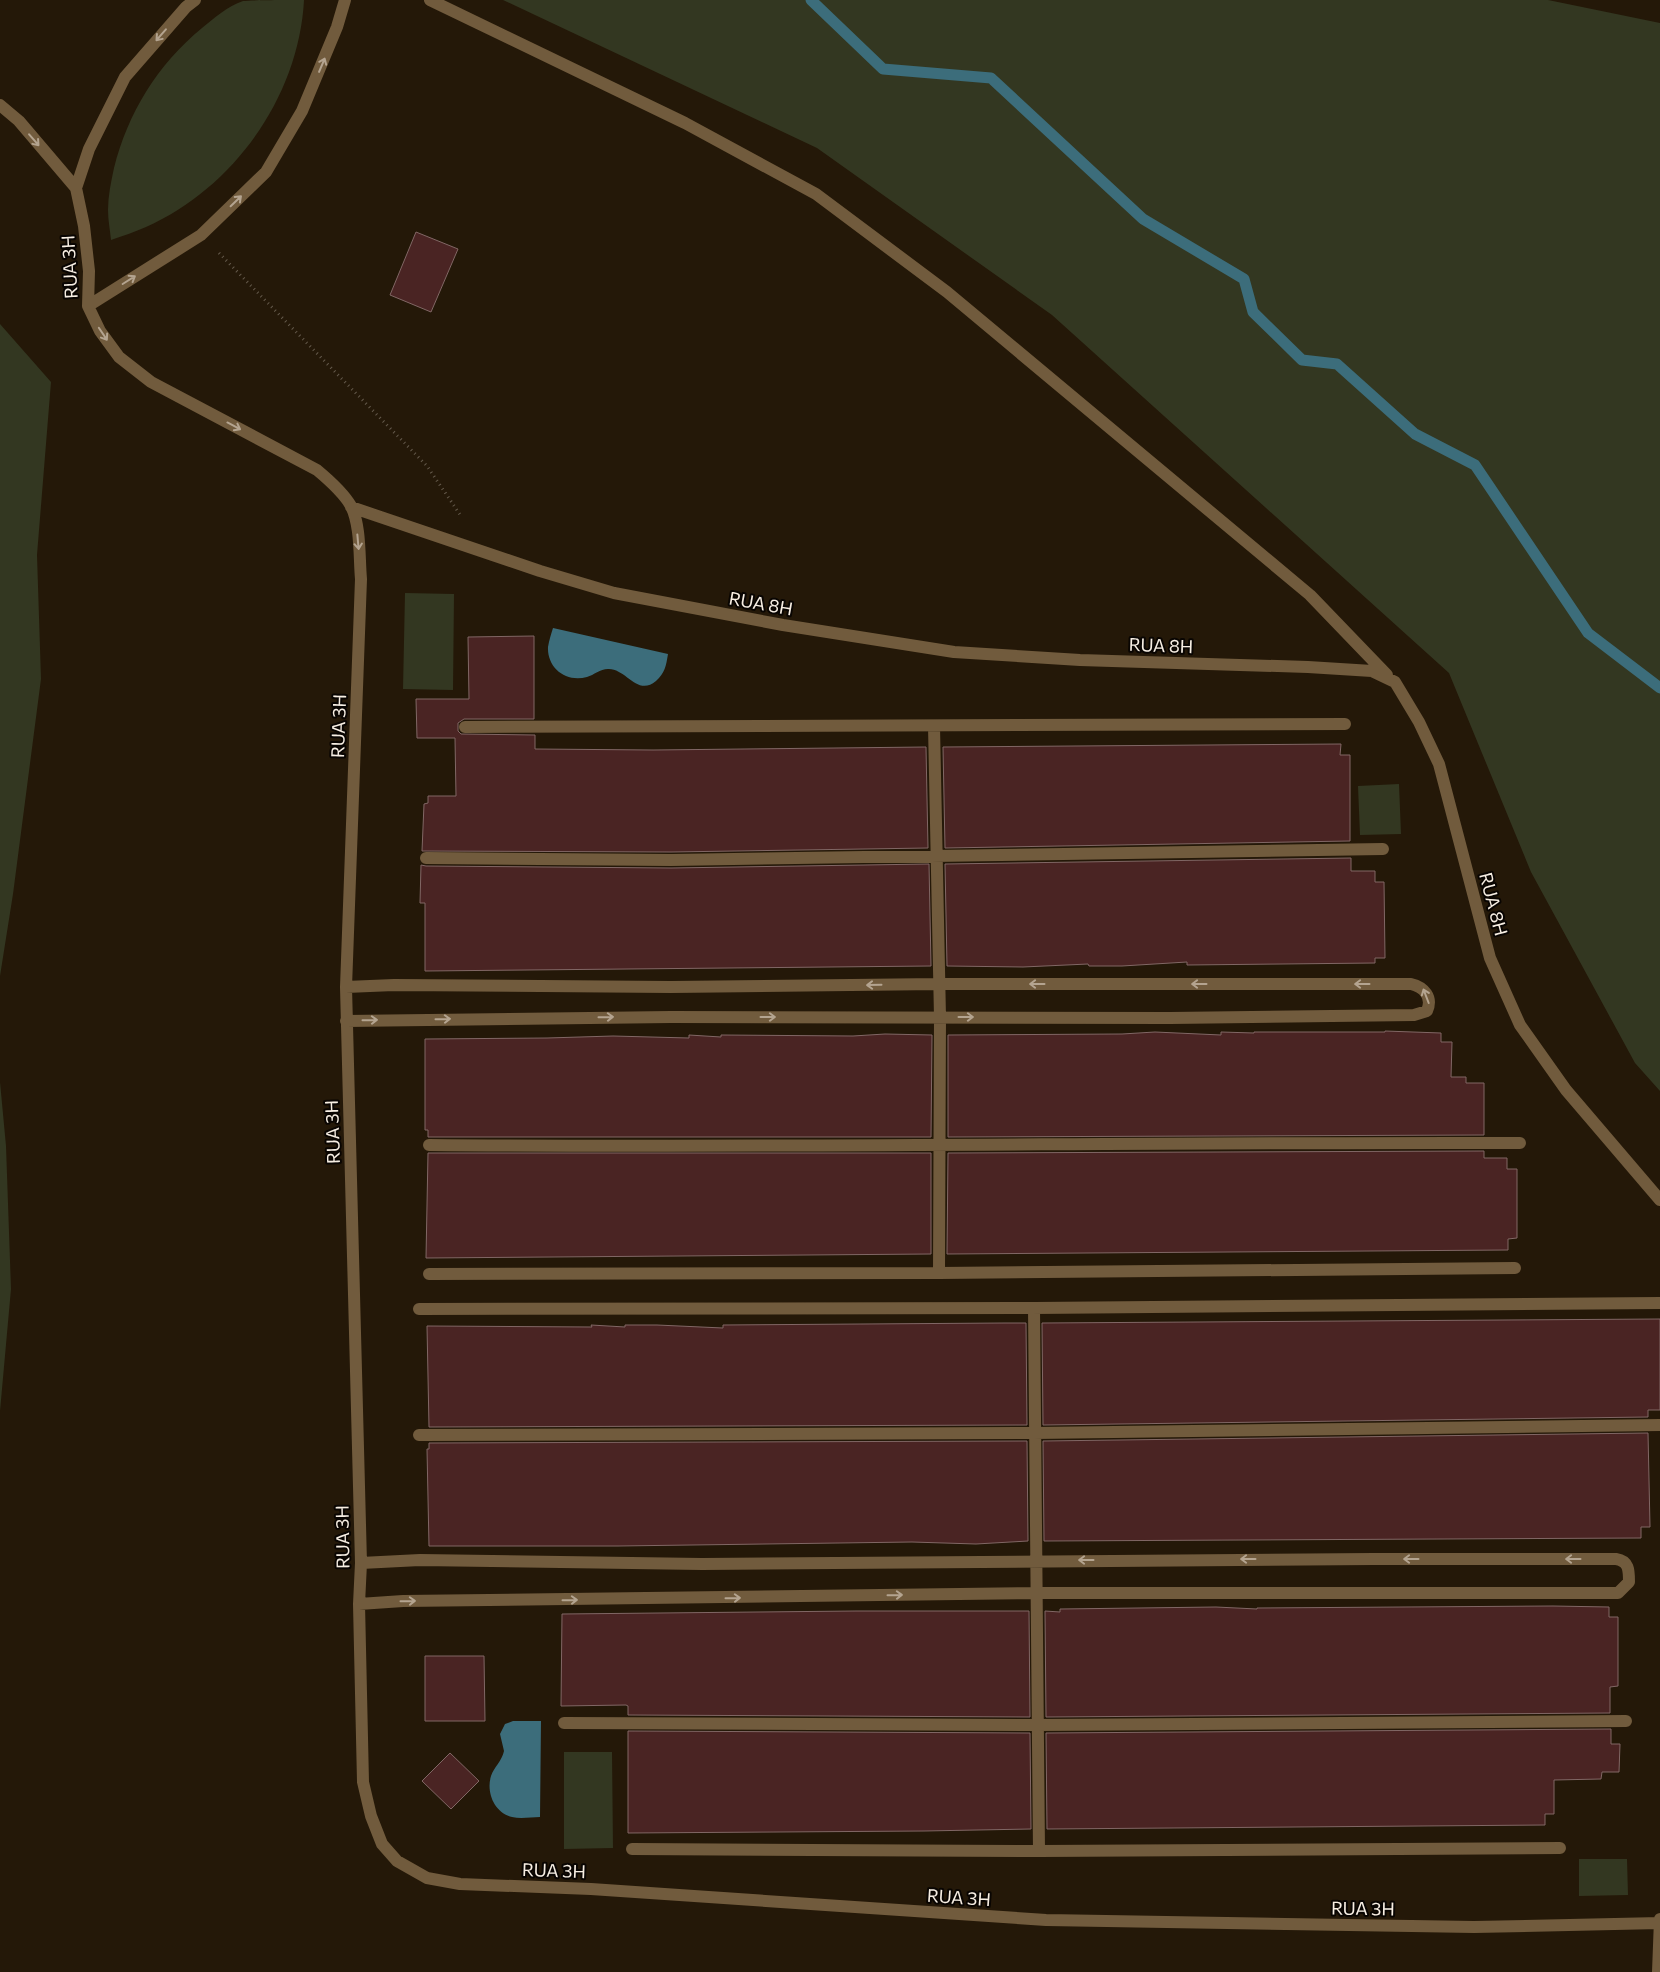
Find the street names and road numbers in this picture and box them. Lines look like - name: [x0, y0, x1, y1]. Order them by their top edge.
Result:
- street label: RUA 3H: [56, 234, 82, 300]
- street label: RUA 8H: [727, 587, 795, 619]
- street label: RUA 8H: [1128, 633, 1194, 657]
- street label: RUA 3H: [326, 694, 350, 758]
- street label: RUA 8H: [1475, 870, 1513, 938]
- street label: RUA 3H: [320, 1100, 344, 1164]
- street label: RUA 3H: [330, 1505, 354, 1569]
- street label: RUA 3H: [522, 1858, 586, 1882]
- street label: RUA 3H: [926, 1884, 992, 1910]
- street label: RUA 3H: [1331, 1896, 1395, 1920]

